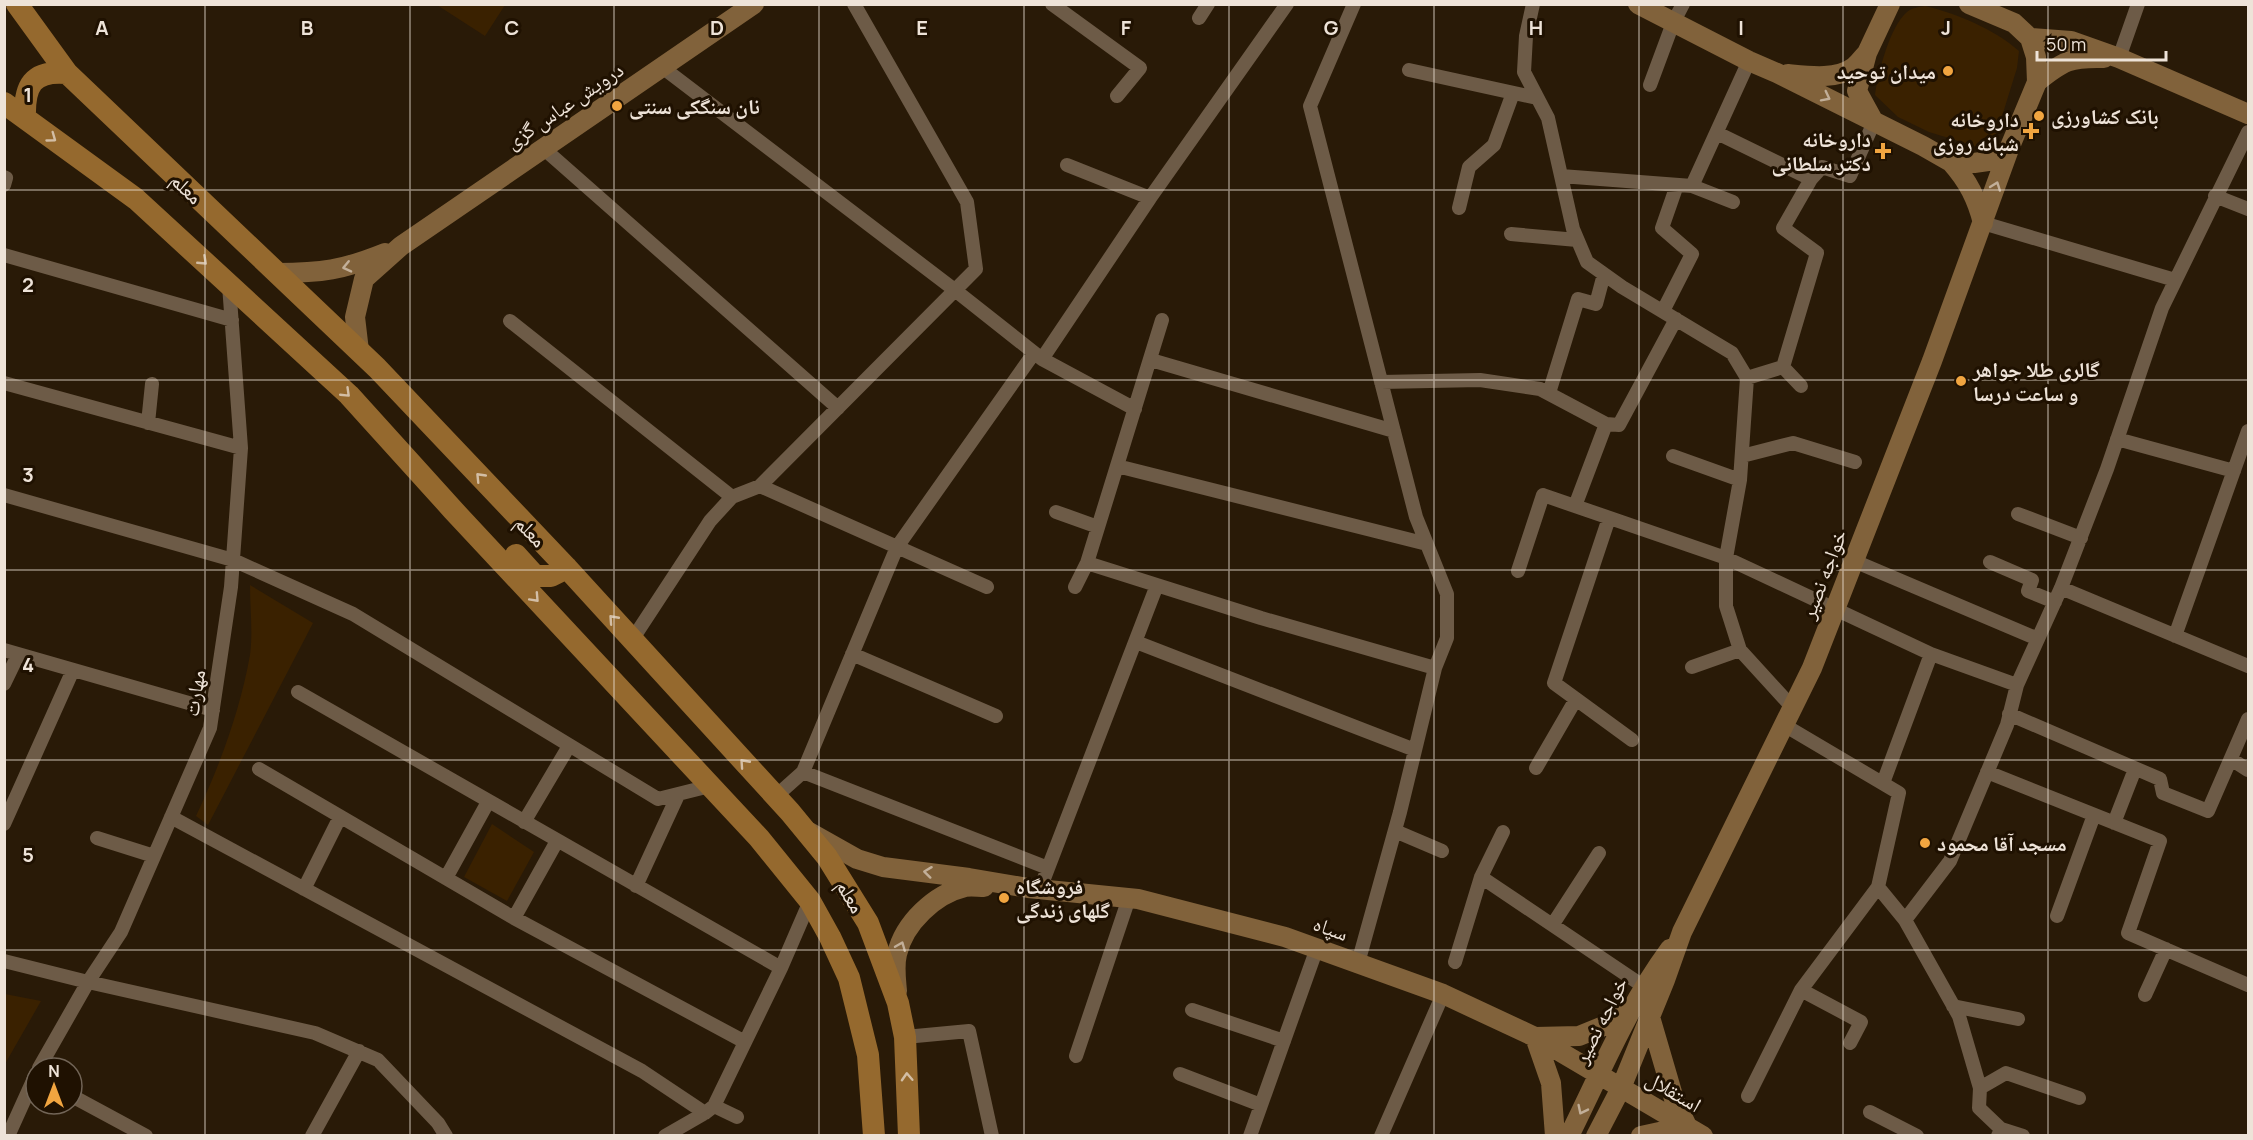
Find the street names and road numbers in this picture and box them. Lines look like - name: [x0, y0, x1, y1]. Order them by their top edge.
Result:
- street label: درویش عباس گزی: [499, 55, 629, 155]
- street label: معلم: [164, 166, 209, 211]
- street label: معلم: [508, 509, 553, 554]
- street label: خواجه نصیر: [1793, 525, 1853, 624]
- street label: مهارت: [176, 667, 212, 719]
- street label: معلم: [829, 874, 872, 919]
- street label: سپاه: [1310, 909, 1352, 947]
- street label: خواجه نصیر: [1566, 972, 1634, 1069]
- street label: استقلال: [1641, 1064, 1707, 1118]

